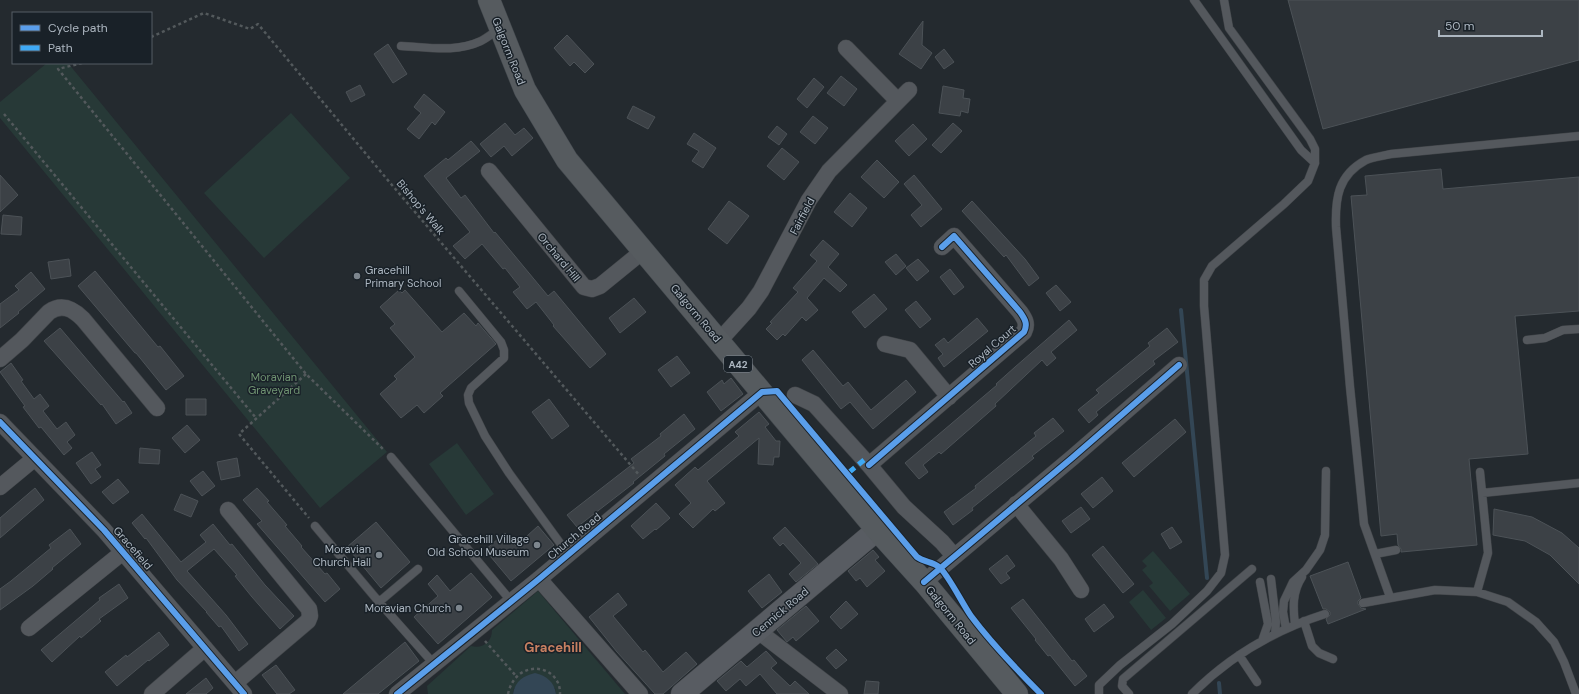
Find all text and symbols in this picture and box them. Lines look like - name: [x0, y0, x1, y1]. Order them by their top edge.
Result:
- legend: [12, 12, 152, 64]
- scale bar: [1439, 12, 1542, 38]
- street label: Galgorm Road: [489, 15, 529, 87]
- text: 50 m: [1445, 18, 1474, 34]
- text: Cycle path: [48, 20, 108, 36]
- text: Path: [48, 40, 73, 56]
- street label: Bishop's Walk: [394, 176, 449, 238]
- street label: Fairfield: [786, 195, 818, 237]
- street label: Orchard Hill: [534, 230, 584, 284]
- place label: Gracehill Primary School: [365, 263, 441, 290]
- marker: Gracehill Primary School: [352, 271, 362, 281]
- street label: Galgorm Road: [668, 281, 724, 345]
- street label: Royal Court: [965, 322, 1019, 370]
- road number: A42: [724, 356, 752, 372]
- park label: Moravian Graveyard: [248, 370, 300, 397]
- street label: Church Road: [544, 510, 604, 562]
- street label: Gracefield: [110, 524, 156, 573]
- place label: Gracehill Village Old School Museum: [427, 532, 529, 559]
- marker: Gracehill Village Old School Museum: [532, 540, 542, 550]
- place label: Moravian Church Hall: [313, 542, 371, 569]
- marker: Moravian Church Hall: [374, 550, 384, 560]
- street label: Galgorm Road: [923, 583, 979, 647]
- street label: Cennick Road: [749, 584, 811, 640]
- place label: Moravian Church: [365, 601, 451, 615]
- marker: Moravian Church: [454, 603, 464, 613]
- district label: Gracehill: [524, 639, 582, 656]

